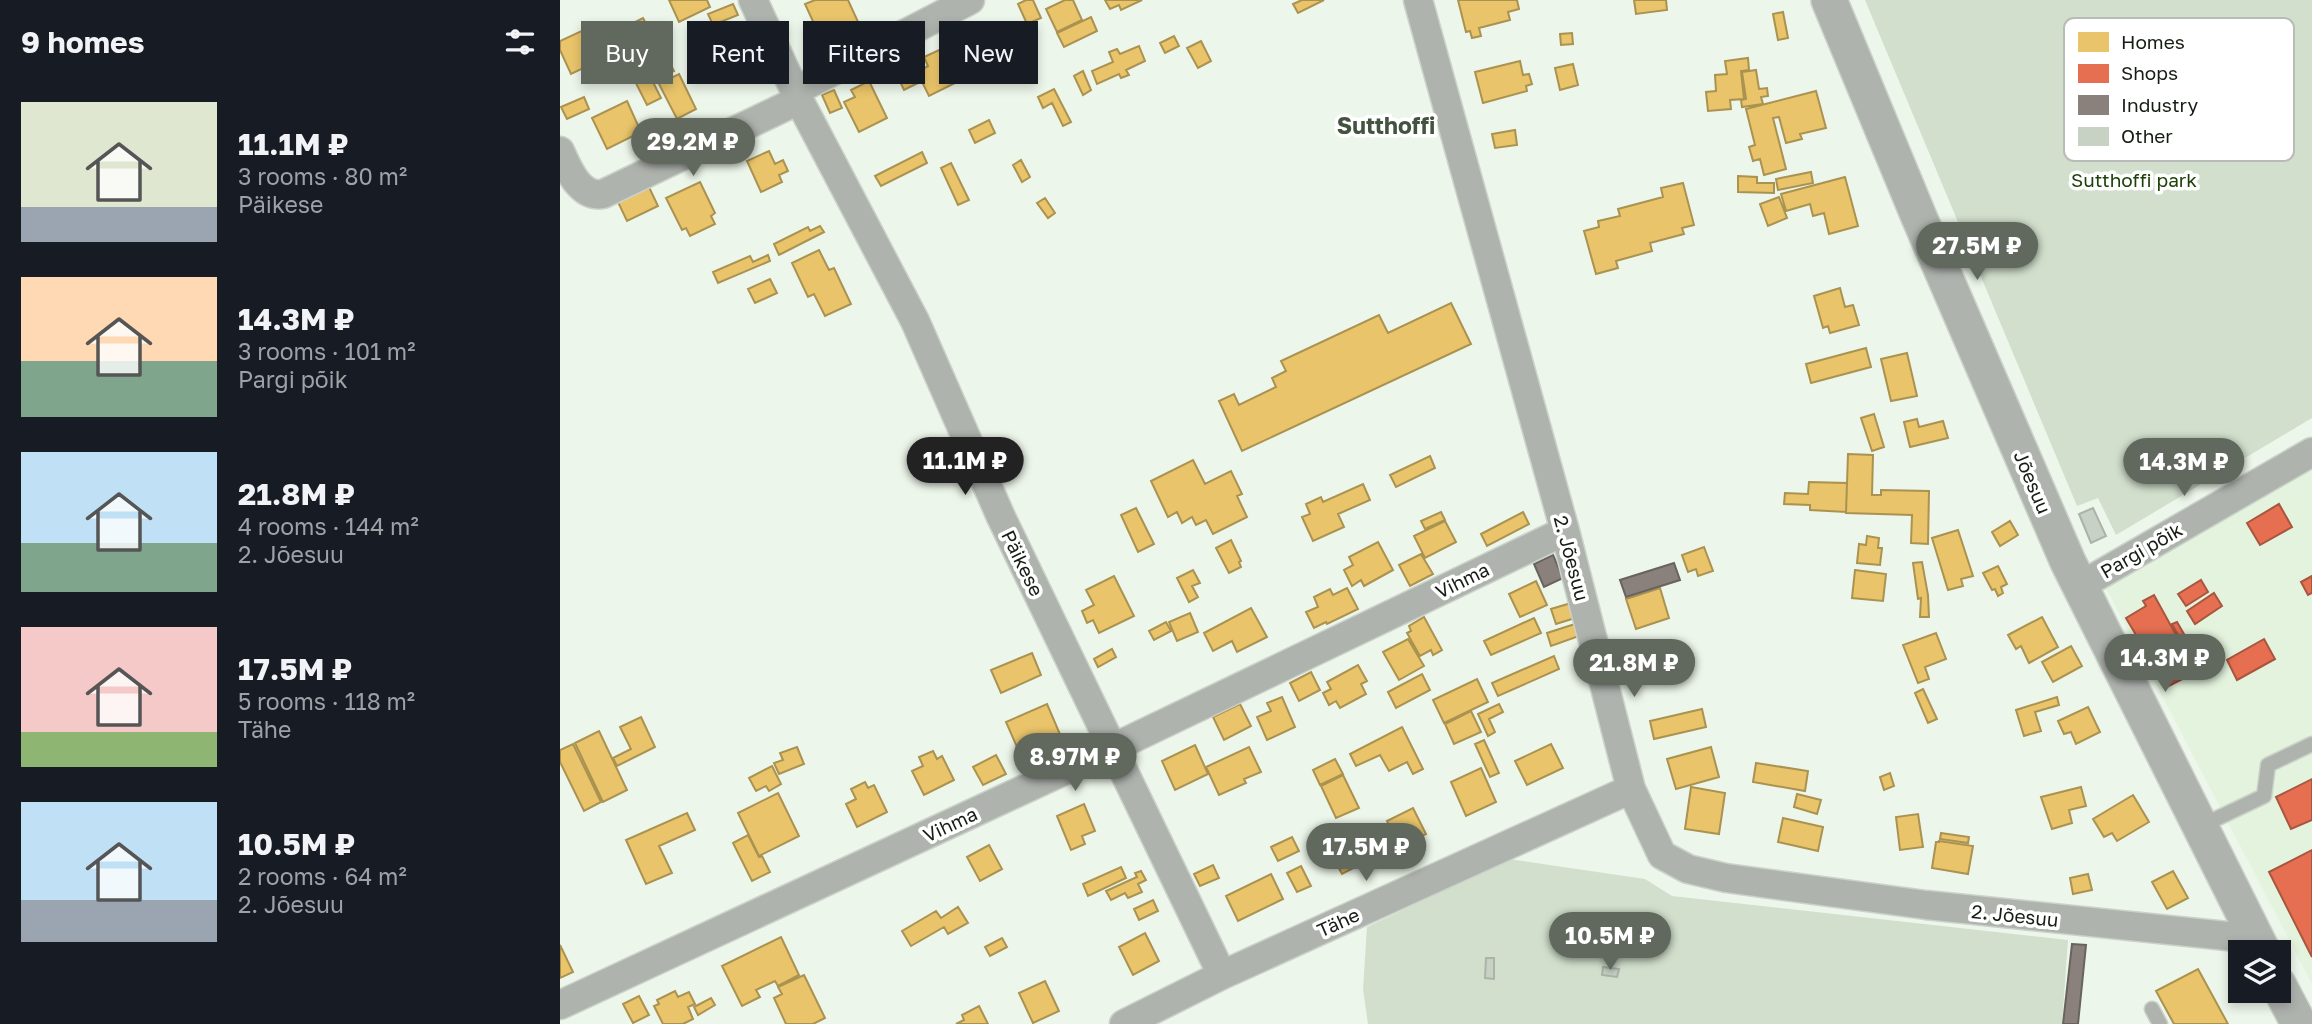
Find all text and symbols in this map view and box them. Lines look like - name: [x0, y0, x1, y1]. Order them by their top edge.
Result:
- legend: [2064, 18, 2294, 161]
- chip: Buy: [581, 21, 673, 84]
- chip: Rent: [687, 21, 789, 84]
- chip: Filters: [803, 21, 925, 84]
- chip: New: [939, 21, 1038, 84]
- icon: filters: [501, 23, 539, 61]
- text: 9 homes: [21, 24, 144, 60]
- text: Homes: [2121, 30, 2185, 53]
- text: Shops: [2121, 61, 2178, 84]
- text: Industry: [2121, 93, 2198, 116]
- district label: Sutthoffi: [1337, 111, 1435, 139]
- pin: 29.2M ₽: [628, 118, 758, 178]
- text: Other: [2121, 124, 2173, 147]
- text: 11.1M ₽: [238, 126, 348, 162]
- text: 29.2M ₽: [647, 127, 739, 155]
- icon: home: [77, 130, 161, 214]
- text: 3 rooms · 80 m²: [238, 162, 407, 190]
- park label: Sutthoffi park: [2071, 168, 2197, 191]
- text: Päikese: [238, 190, 323, 218]
- pin: 27.5M ₽: [1912, 222, 2042, 282]
- text: 27.5M ₽: [1932, 231, 2022, 259]
- text: 14.3M ₽: [238, 301, 355, 337]
- icon: home: [77, 305, 161, 389]
- text: 3 rooms · 101 m²: [238, 337, 415, 365]
- text: Pargi põik: [238, 365, 348, 393]
- pin: 11.1M ₽: [900, 438, 1030, 497]
- pin: 14.3M ₽: [2119, 438, 2249, 498]
- text: 11.1M ₽: [923, 446, 1007, 474]
- street label: Jõesuu: [2010, 447, 2056, 517]
- text: 14.3M ₽: [2139, 447, 2229, 475]
- text: 21.8M ₽: [238, 476, 355, 512]
- icon: home: [77, 480, 161, 564]
- text: 4 rooms · 144 m²: [238, 512, 419, 540]
- street label: 2. Jõesuu: [1550, 513, 1594, 603]
- street label: Pargi põik: [2096, 517, 2186, 583]
- street label: Päikese: [997, 526, 1049, 600]
- text: 2. Jõesuu: [238, 540, 344, 568]
- street label: Vihma: [1431, 557, 1493, 603]
- pin: 14.3M ₽: [2100, 634, 2230, 694]
- pin: 21.8M ₽: [1569, 640, 1699, 699]
- text: 14.3M ₽: [2120, 643, 2210, 671]
- text: 21.8M ₽: [1589, 648, 1679, 676]
- text: 17.5M ₽: [238, 651, 352, 687]
- icon: home: [77, 655, 161, 739]
- text: 5 rooms · 118 m²: [238, 687, 415, 715]
- text: Tähe: [238, 715, 291, 743]
- pin: 8.97M ₽: [1010, 734, 1140, 793]
- text: 8.97M ₽: [1030, 742, 1120, 770]
- street label: Vihma: [919, 802, 981, 846]
- pin: 17.5M ₽: [1301, 824, 1431, 883]
- text: 10.5M ₽: [238, 826, 355, 862]
- icon: home: [77, 830, 161, 914]
- text: 17.5M ₽: [1322, 832, 1410, 860]
- text: 2 rooms · 64 m²: [238, 862, 407, 890]
- text: 2. Jõesuu: [238, 890, 344, 918]
- street label: 2. Jõesuu: [1970, 899, 2060, 931]
- street label: Tähe: [1313, 903, 1363, 941]
- pin: 10.5M ₽: [1545, 912, 1675, 972]
- text: 10.5M ₽: [1565, 921, 1655, 949]
- map controls: [2228, 940, 2291, 1003]
- button: layers: [2228, 940, 2291, 1003]

